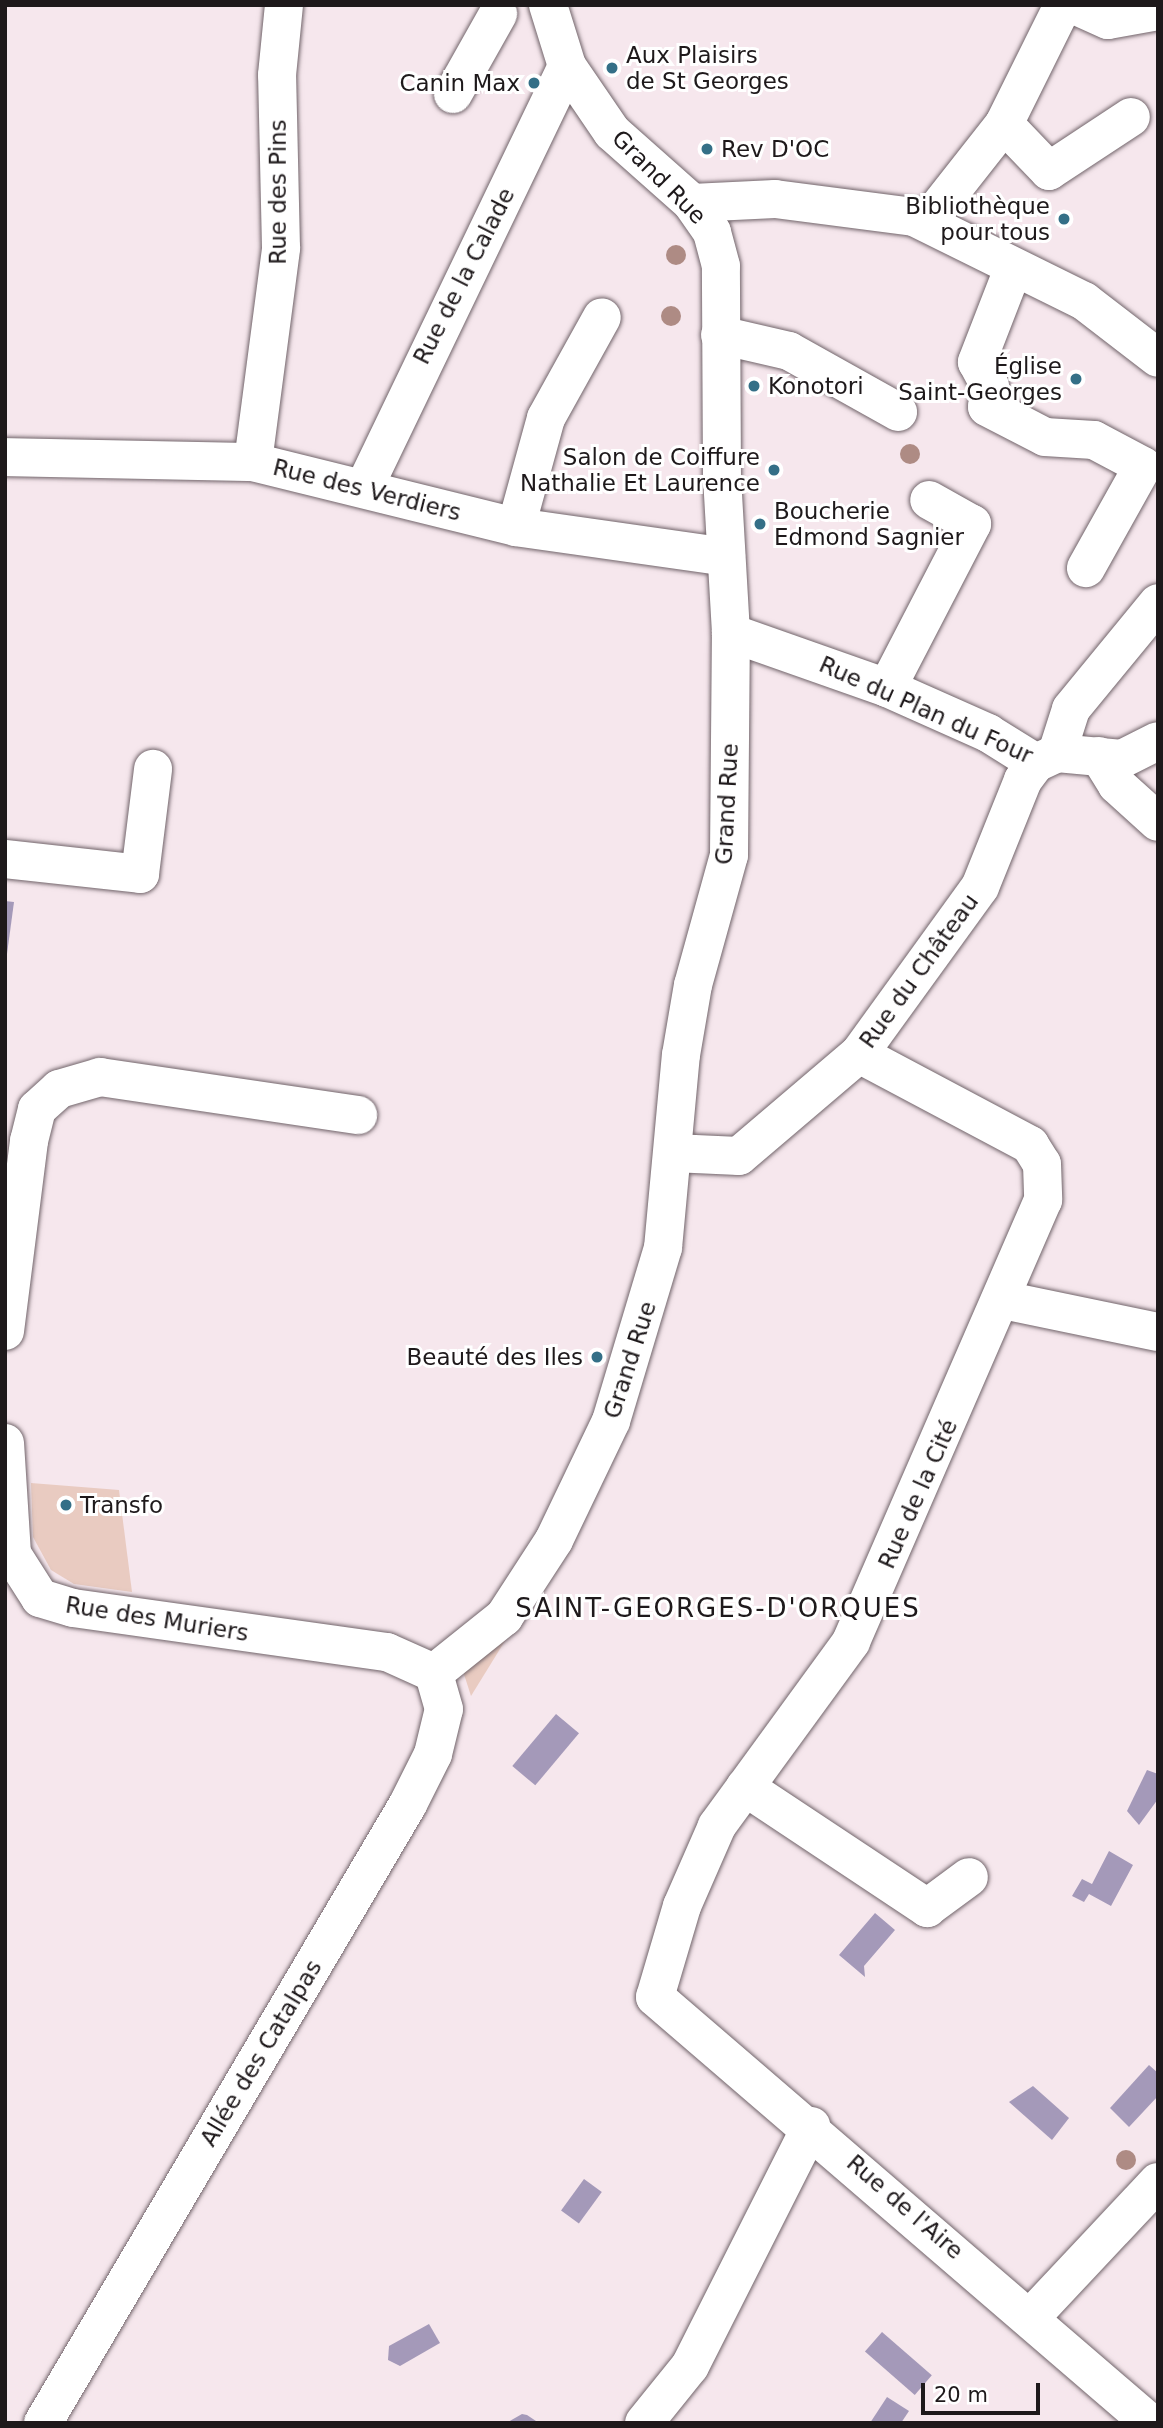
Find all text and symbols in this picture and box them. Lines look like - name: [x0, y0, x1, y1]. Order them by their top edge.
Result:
- place label: Aux Plaisirs de St Georges: [626, 41, 789, 95]
- marker: Aux Plaisirs de St Georges: [604, 60, 620, 76]
- place label: Canin Max: [399, 69, 520, 97]
- marker: Canin Max: [526, 75, 542, 91]
- street label: Rue des Pins: [264, 119, 292, 265]
- street label: Grand Rue: [606, 124, 712, 230]
- place label: Rev D'OC: [721, 135, 829, 163]
- marker: Rev D'OC: [699, 141, 715, 157]
- street label: Rue de la Calade: [408, 183, 520, 369]
- place label: Bibliothèque pour tous: [905, 192, 1050, 246]
- marker: Bibliothèque pour tous: [1056, 211, 1072, 227]
- place label: Église Saint-Georges: [898, 352, 1062, 406]
- marker: Église Saint-Georges: [1068, 371, 1084, 387]
- place label: Konotori: [768, 372, 864, 400]
- marker: Konotori: [746, 378, 762, 394]
- place label: Salon de Coiffure Nathalie Et Laurence: [520, 443, 760, 497]
- street label: Rue des Verdiers: [270, 453, 464, 527]
- marker: Salon de Coiffure Nathalie Et Laurence: [766, 462, 782, 478]
- place label: Boucherie Edmond Sagnier: [774, 497, 964, 551]
- marker: Boucherie Edmond Sagnier: [752, 516, 768, 532]
- street label: Rue du Plan du Four: [815, 650, 1037, 770]
- street label: Grand Rue: [710, 743, 744, 865]
- street label: Rue du Château: [854, 888, 984, 1054]
- street label: Grand Rue: [598, 1298, 662, 1422]
- place label: Beauté des Iles: [407, 1343, 583, 1371]
- marker: Beauté des Iles: [589, 1349, 605, 1365]
- street label: Rue de la Cité: [873, 1415, 963, 1573]
- place label: Transfo: [80, 1491, 163, 1519]
- marker: Transfo: [58, 1497, 74, 1513]
- street label: Rue des Muriers: [64, 1591, 250, 1647]
- district label: SAINT-GEORGES-D'ORQUES: [518, 1593, 918, 1625]
- street label: Allée des Catalpas: [194, 1955, 328, 2151]
- street label: Rue de l'Aire: [841, 2149, 969, 2265]
- scale bar: [925, 2368, 1044, 2412]
- text: 20 m: [934, 2383, 988, 2407]

